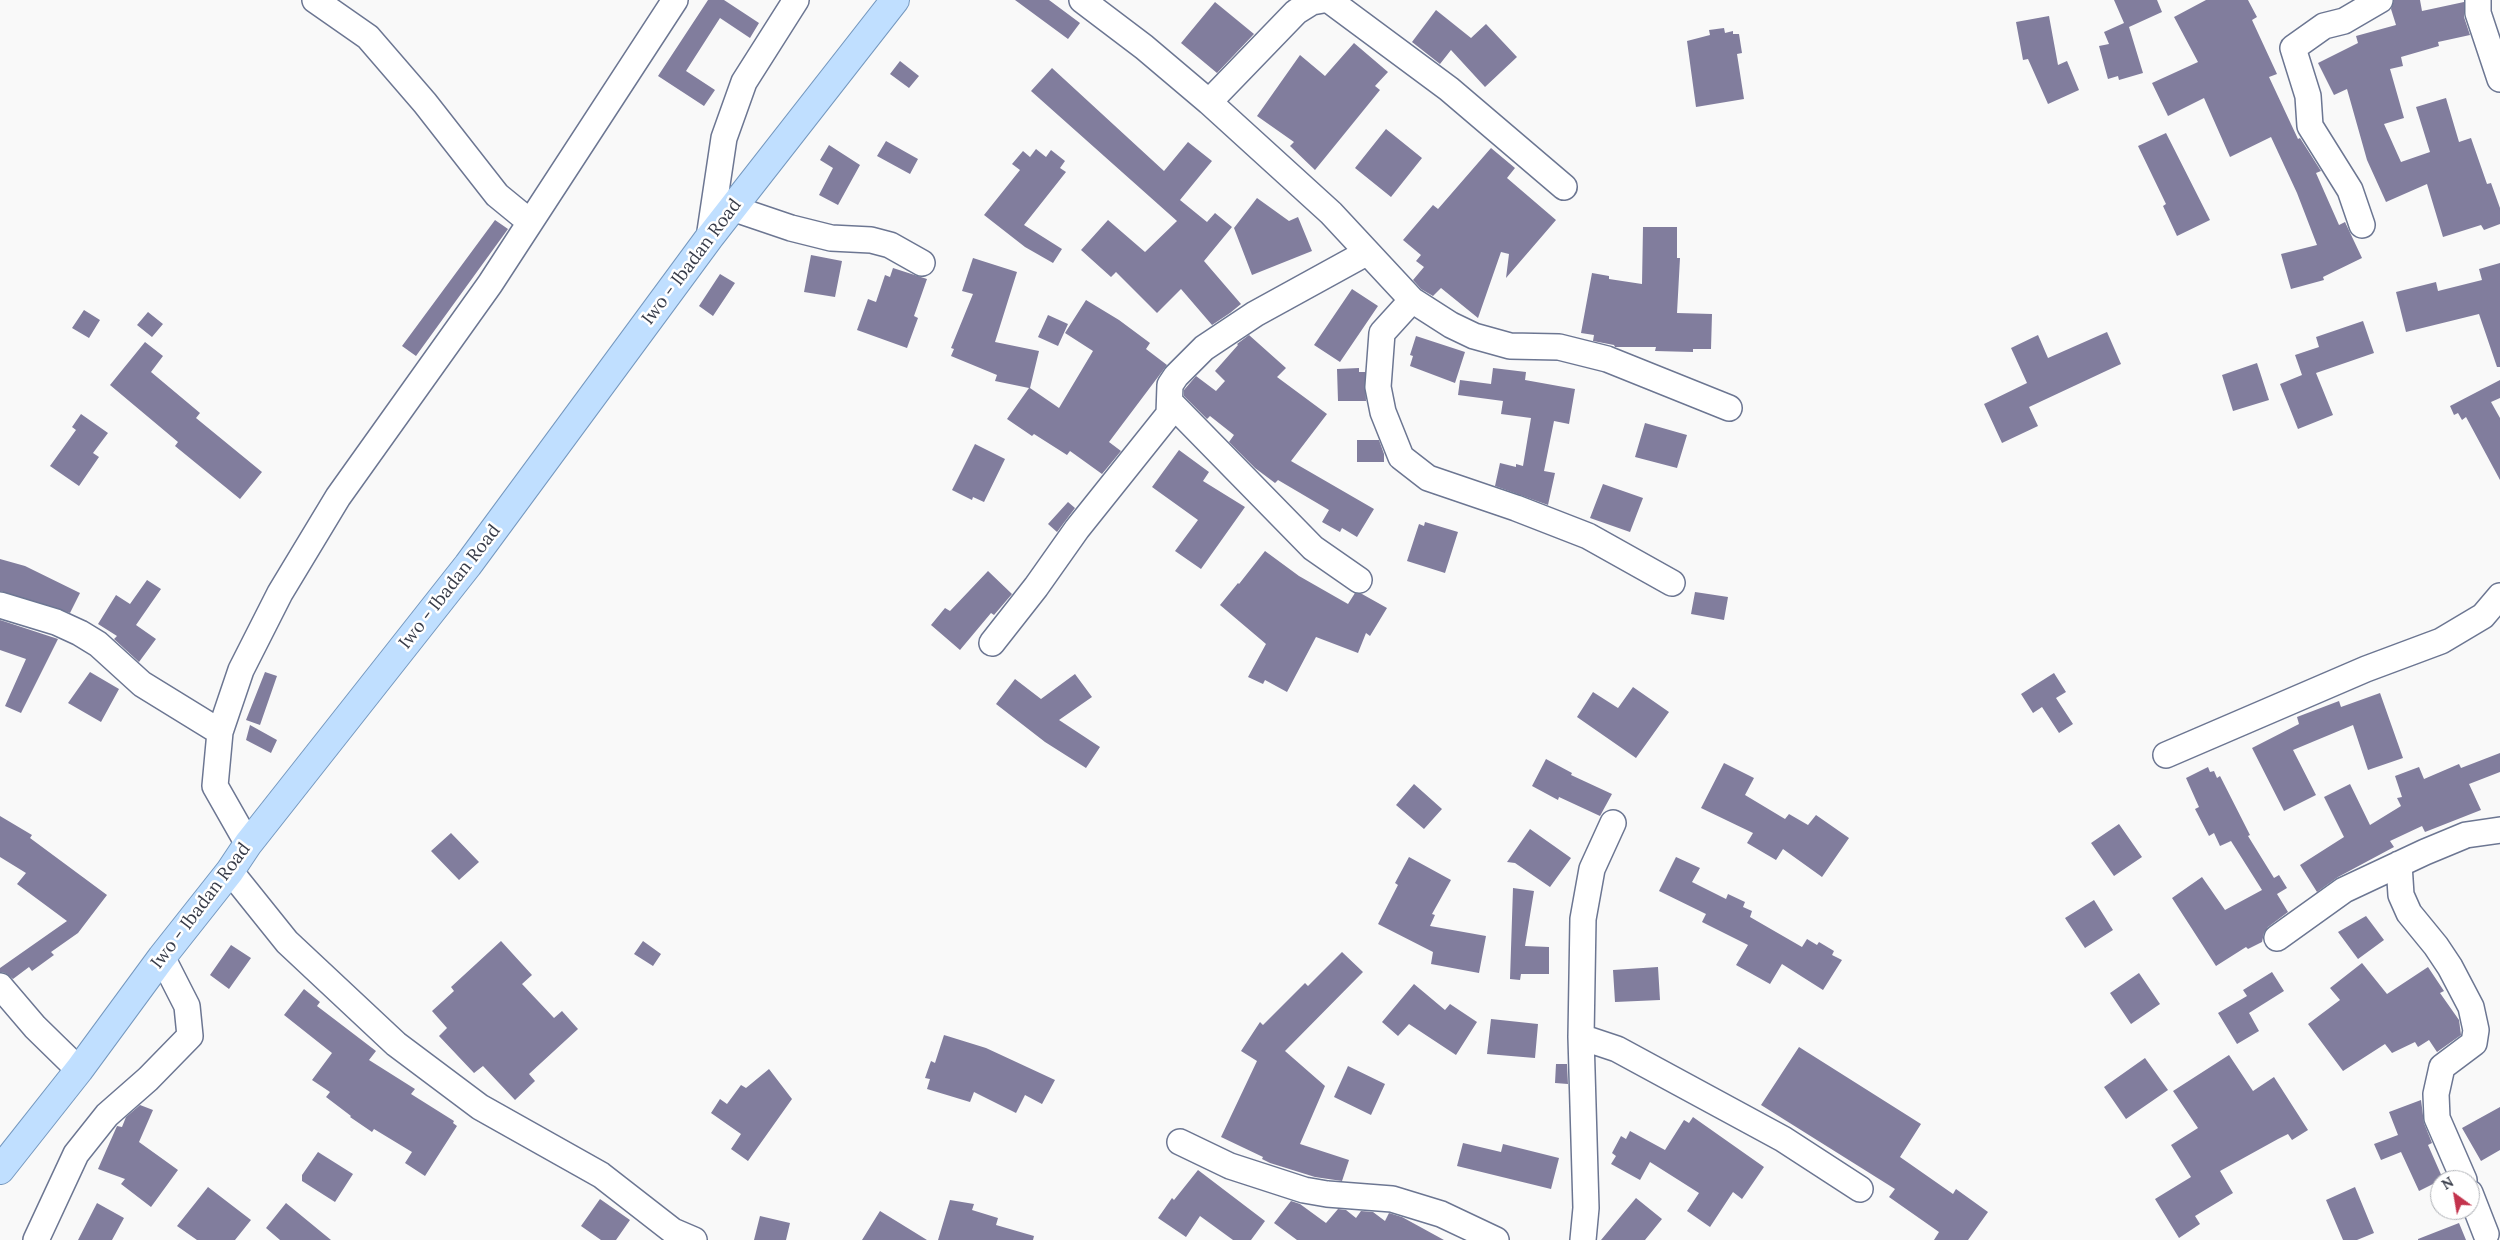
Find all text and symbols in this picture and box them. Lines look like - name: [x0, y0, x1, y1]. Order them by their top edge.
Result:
- street label: Iwo - Ibadan Road: [638, 195, 746, 329]
- street label: Iwo - Ibadan Road: [395, 520, 505, 654]
- street label: Iwo - Ibadan Road: [147, 839, 255, 973]
- north arrow: [2430, 1170, 2480, 1220]
- text: N: [2438, 1173, 2457, 1194]

